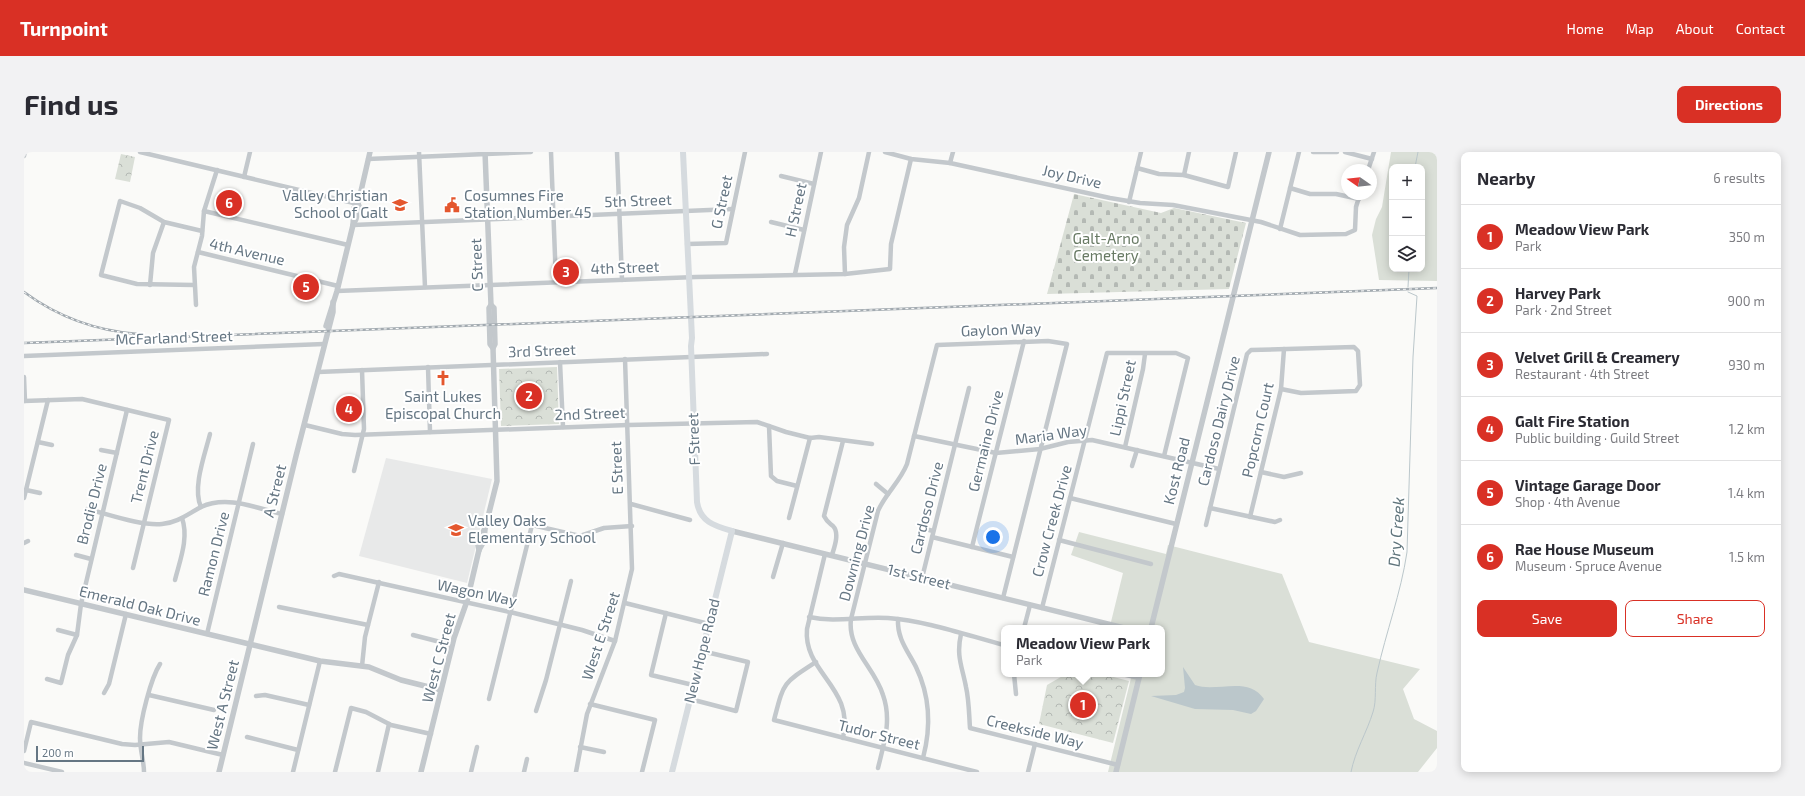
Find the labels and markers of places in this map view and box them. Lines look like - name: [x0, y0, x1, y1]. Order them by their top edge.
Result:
- place label: Valley Christian School of Galt: [282, 186, 388, 221]
- place label: Cosumnes Fire Station Number 45: [464, 186, 591, 221]
- pin: 6: [216, 188, 242, 218]
- school or university icon: Valley Christian School of Galt: [391, 196, 409, 214]
- public building icon: Cosumnes Fire Station Number 45: [443, 196, 461, 214]
- pin: 3: [553, 257, 579, 287]
- pin: 5: [293, 272, 319, 302]
- church icon: Saint Lukes Episcopal Church: [434, 369, 452, 387]
- pin: 2: [516, 381, 542, 411]
- place label: Saint Lukes Episcopal Church: [385, 387, 501, 422]
- pin: 4: [336, 394, 362, 424]
- place label: Valley Oaks Elementary School: [468, 511, 596, 546]
- school or university icon: Valley Oaks Elementary School: [447, 521, 465, 539]
- pin: 1: [1070, 690, 1096, 720]

